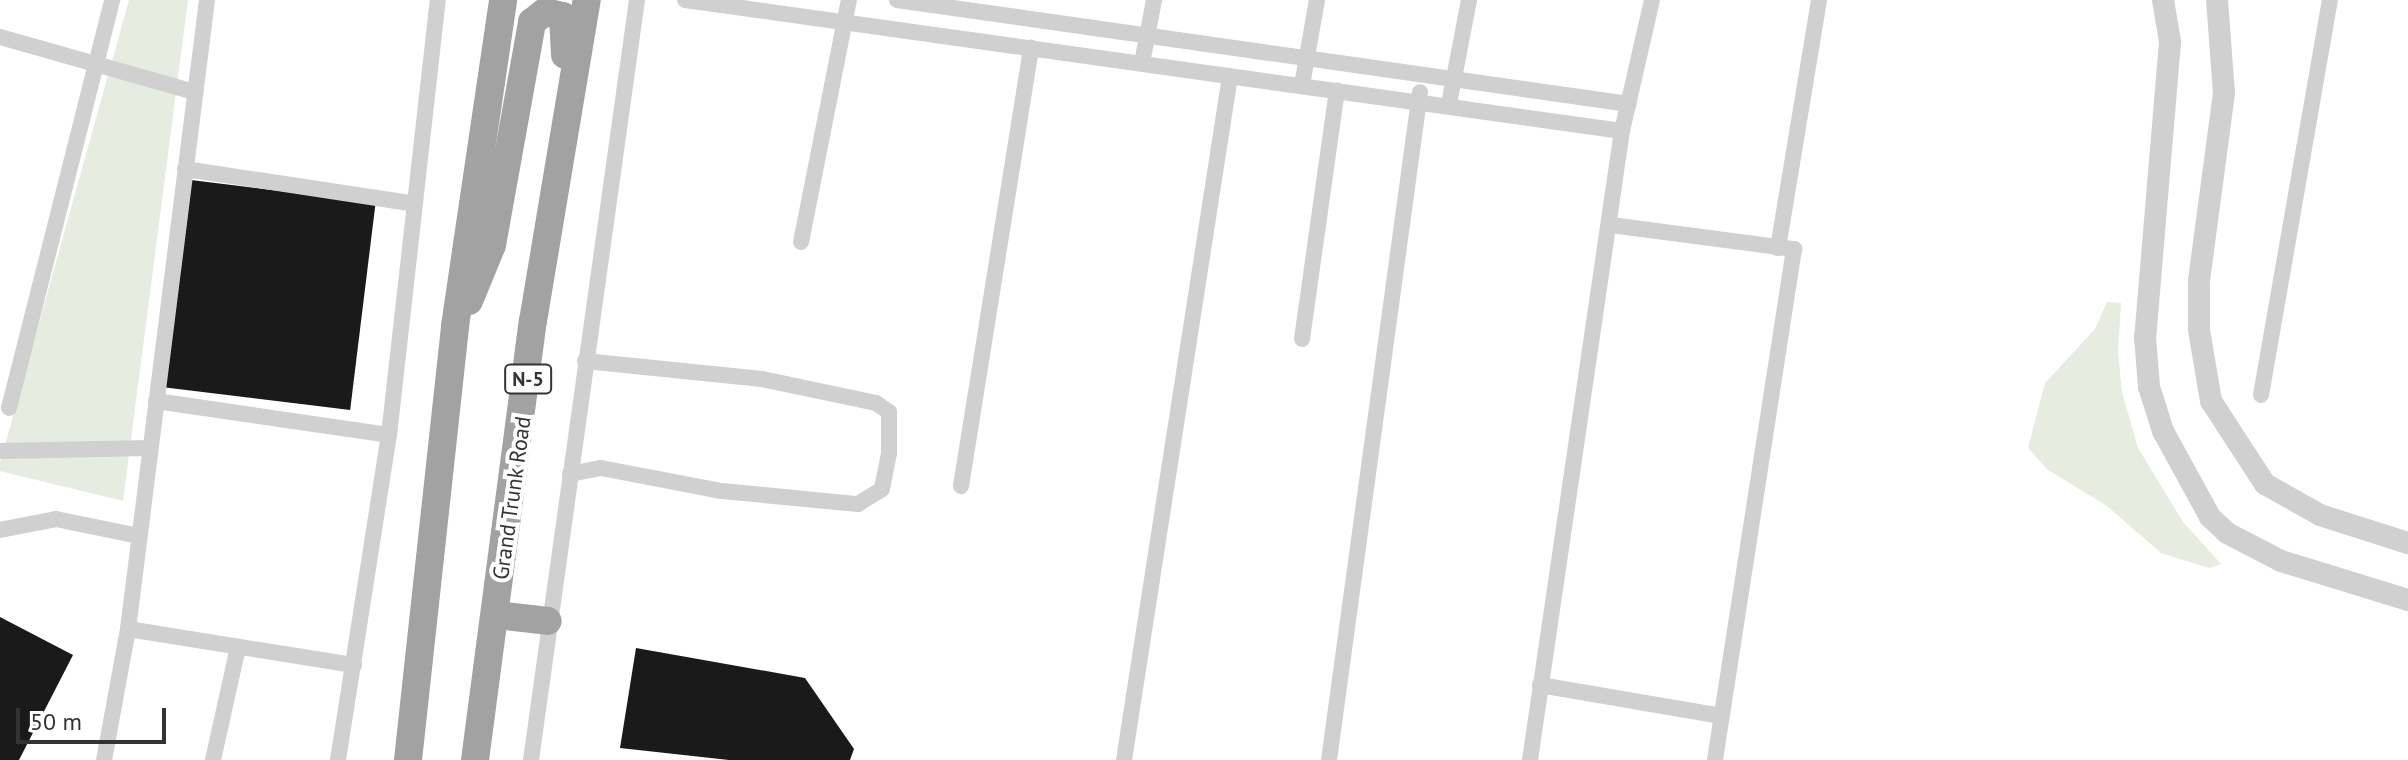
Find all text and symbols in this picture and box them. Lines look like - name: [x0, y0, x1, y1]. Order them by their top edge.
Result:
- road number: N-5: [504, 363, 552, 395]
- street label: Grand Trunk Road: [487, 414, 537, 582]
- scale bar: [20, 692, 170, 742]
- text: 50 m: [30, 706, 82, 737]

